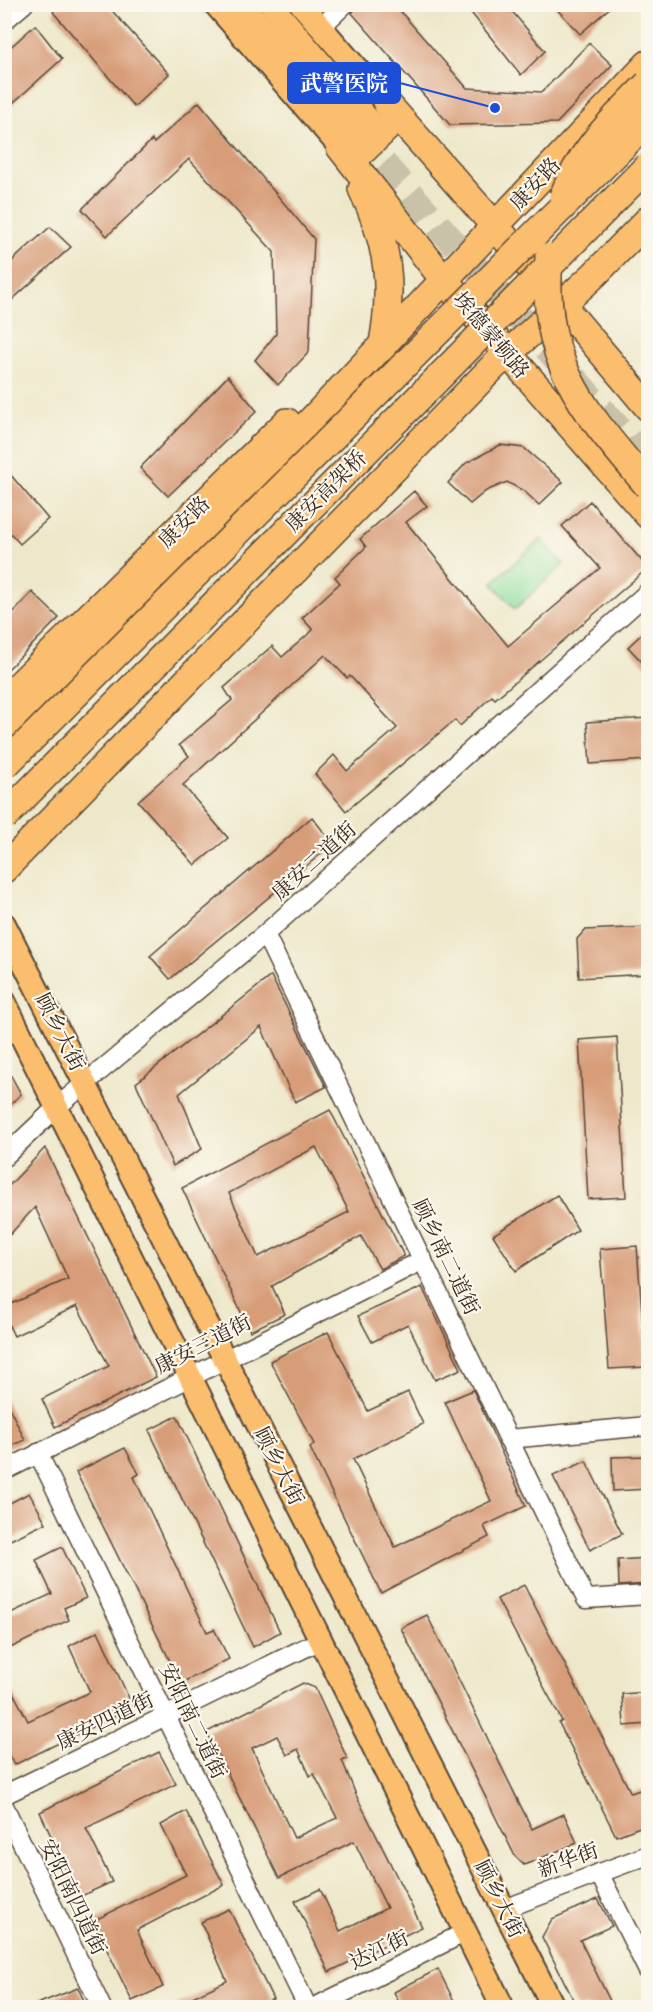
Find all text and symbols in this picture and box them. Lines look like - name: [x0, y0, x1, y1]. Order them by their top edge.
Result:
- callout: 武警医院: [288, 63, 400, 103]
- text: 武警医院: [300, 67, 388, 99]
- street label: 康安路: [502, 150, 567, 217]
- street label: 埃德蒙顿路: [446, 284, 537, 385]
- street label: 康安高架桥: [278, 443, 374, 539]
- street label: 康安路: [150, 488, 217, 555]
- street label: 康安二道街: [264, 814, 363, 907]
- street label: 顾乡大街: [28, 987, 93, 1076]
- street label: 顾乡南二道街: [405, 1193, 488, 1320]
- street label: 康安三道街: [149, 1306, 257, 1381]
- street label: 顾乡大街: [247, 1421, 312, 1510]
- street label: 安阳南二道街: [152, 1657, 235, 1784]
- street label: 康安四道街: [51, 1684, 159, 1757]
- street label: 安阳南四道街: [32, 1833, 115, 1960]
- street label: 新华街: [533, 1834, 603, 1885]
- street label: 顾乡大街: [467, 1854, 532, 1943]
- street label: 达江街: [344, 1922, 414, 1977]

